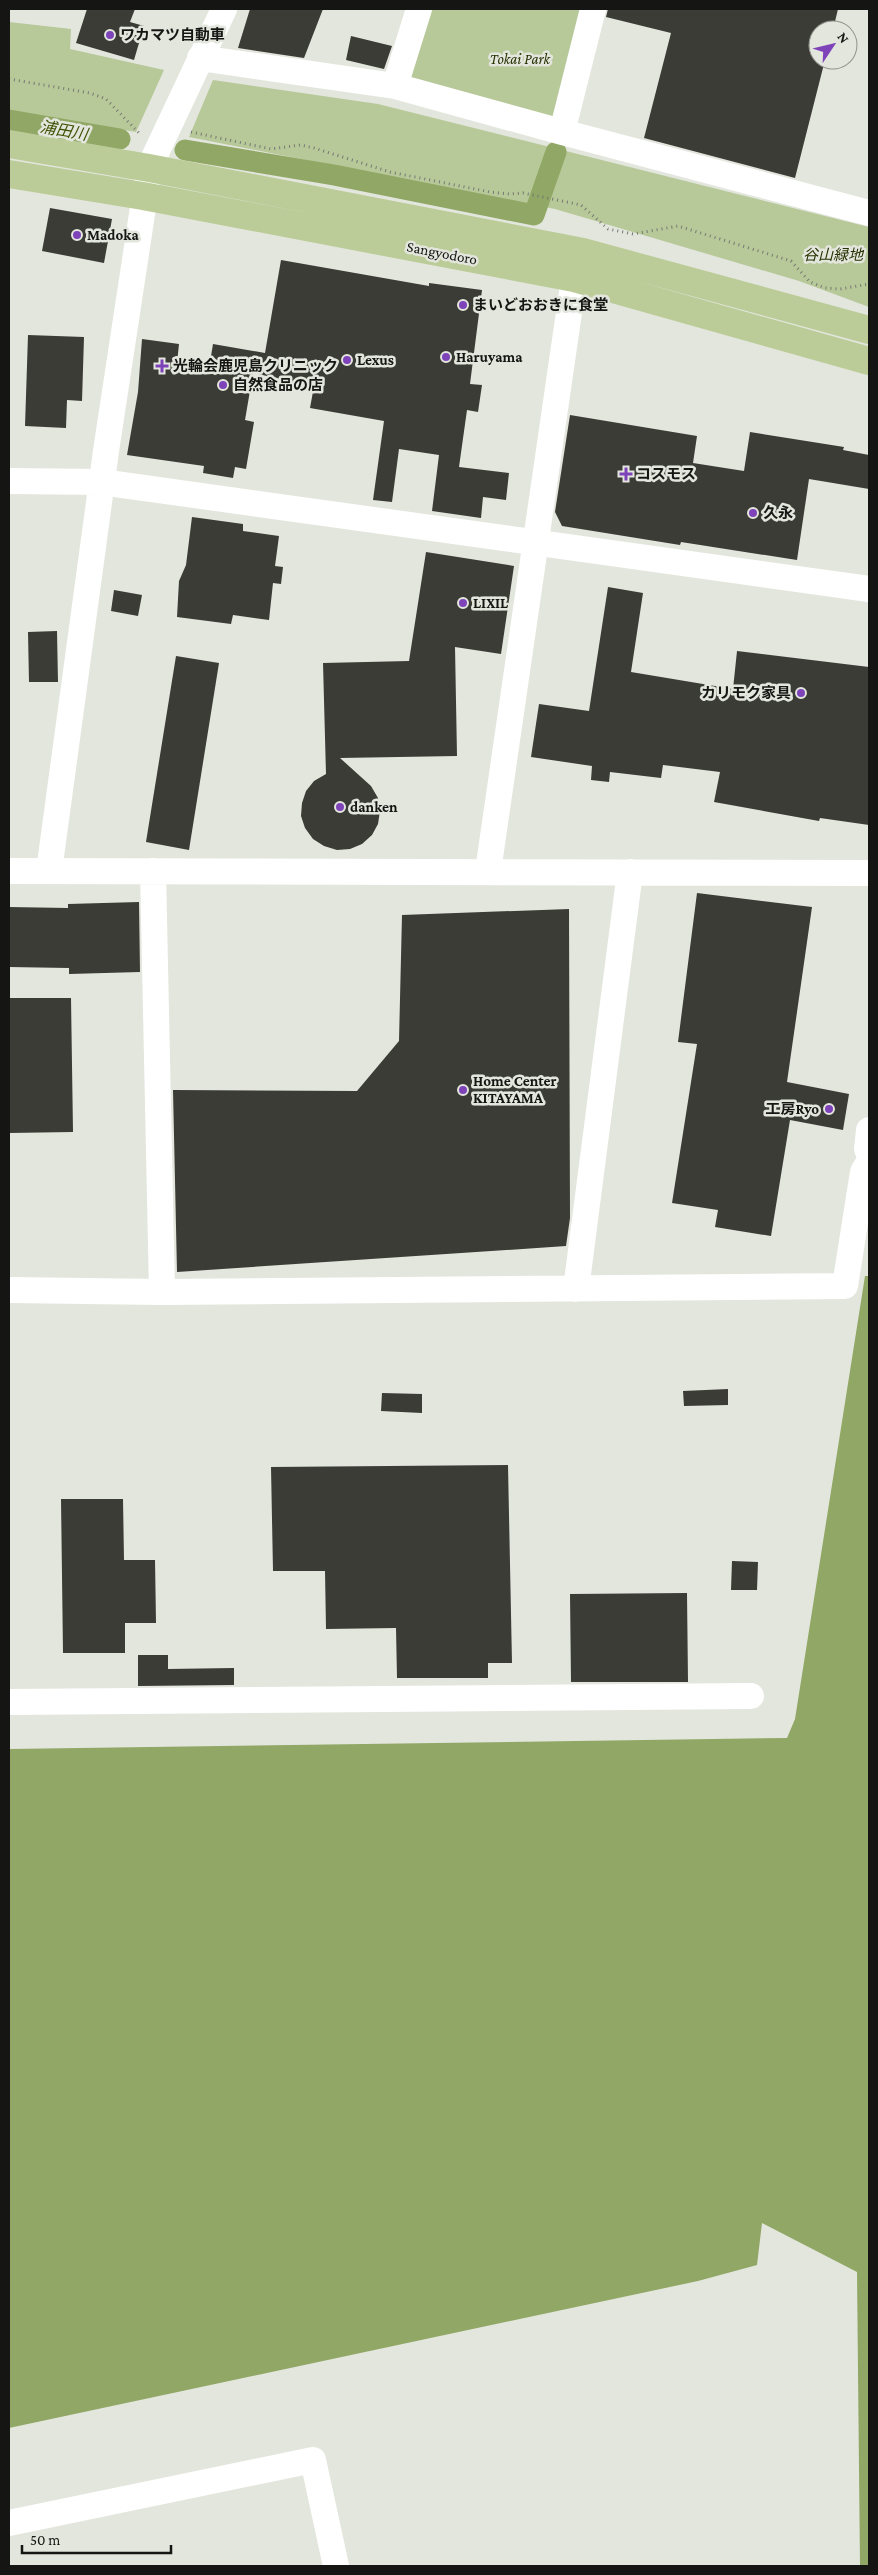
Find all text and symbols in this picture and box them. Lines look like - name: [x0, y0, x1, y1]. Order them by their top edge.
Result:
- north arrow: [808, 20, 858, 70]
- place label: ワカマツ自動車: [120, 27, 225, 43]
- marker: ワカマツ自動車: [104, 29, 116, 41]
- text: N: [834, 29, 853, 46]
- park label: Tokai Park: [490, 51, 552, 67]
- water label: 浦田川: [39, 118, 91, 143]
- place label: Madoka: [87, 227, 139, 243]
- marker: Madoka: [71, 229, 83, 241]
- street label: Sangyodoro: [405, 238, 479, 269]
- park label: 谷山緑地: [803, 247, 865, 263]
- place label: まいどおおきに食堂: [473, 297, 608, 313]
- marker: まいどおおきに食堂: [457, 299, 469, 311]
- place label: Haruyama: [456, 349, 523, 365]
- marker: Haruyama: [440, 351, 452, 363]
- place label: Lexus: [357, 352, 394, 368]
- marker: Lexus: [341, 354, 353, 366]
- place label: 光輪会鹿児島クリニック: [173, 357, 338, 374]
- marker: 光輪会鹿児島クリニック: [155, 359, 169, 373]
- place label: 自然食品の店: [233, 376, 323, 393]
- marker: 自然食品の店: [217, 379, 229, 391]
- place label: コスモス: [636, 466, 696, 482]
- marker: コスモス: [620, 468, 632, 480]
- place label: 久永: [763, 505, 793, 521]
- marker: 久永: [747, 507, 759, 519]
- place label: LIXIL: [473, 595, 509, 611]
- marker: LIXIL: [457, 597, 469, 609]
- place label: カリモク家具: [701, 685, 791, 701]
- marker: カリモク家具: [795, 687, 807, 699]
- place label: danken: [350, 799, 398, 815]
- marker: danken: [334, 801, 346, 813]
- place label: Home Center KITAYAMA: [473, 1073, 557, 1106]
- marker: Home Center KITAYAMA: [457, 1084, 469, 1096]
- place label: 工房Ryo: [765, 1101, 819, 1117]
- marker: 工房Ryo: [823, 1103, 835, 1115]
- scale bar: [22, 2522, 171, 2554]
- text: 50 m: [30, 2532, 60, 2548]

